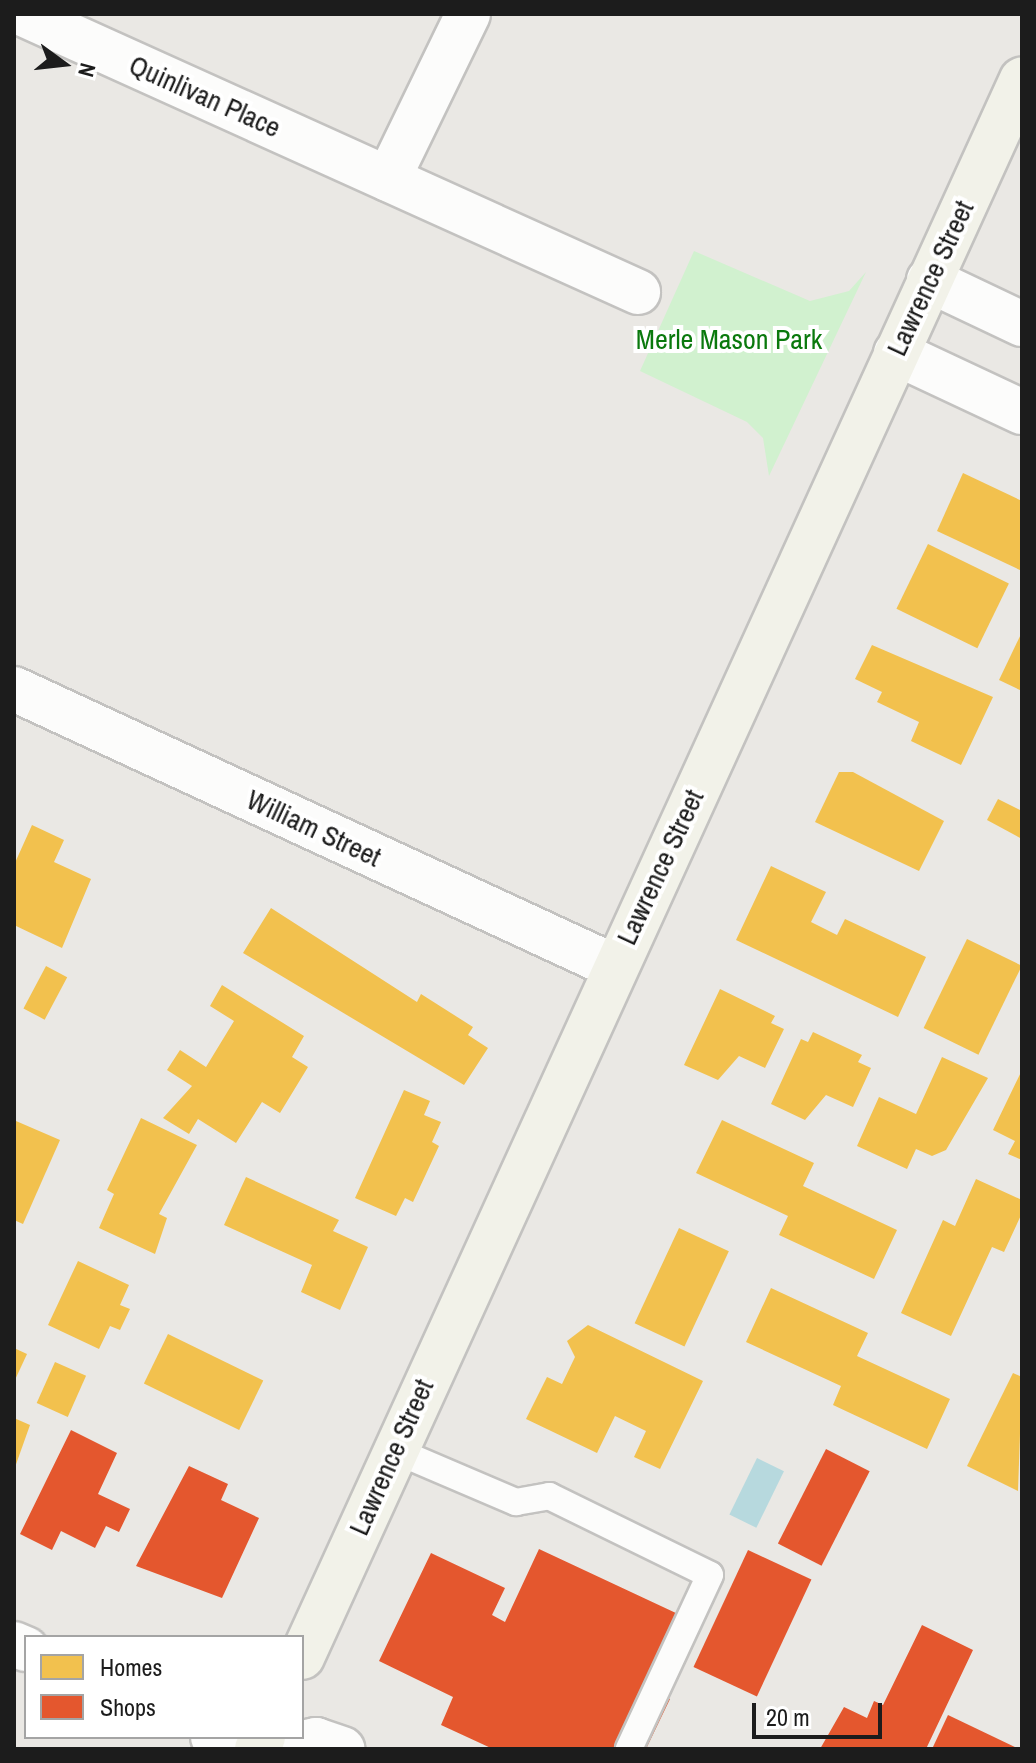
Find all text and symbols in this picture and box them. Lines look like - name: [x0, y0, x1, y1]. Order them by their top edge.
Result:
- north arrow: [24, 24, 104, 104]
- street label: Quinlivan Place: [124, 48, 286, 144]
- text: N: [71, 60, 103, 80]
- street label: Lawrence Street: [879, 195, 981, 361]
- park label: Merle Mason Park: [636, 322, 822, 356]
- street label: William Street: [242, 782, 386, 874]
- street label: Lawrence Street: [609, 784, 711, 950]
- street label: Lawrence Street: [342, 1374, 440, 1540]
- legend: [24, 1635, 304, 1739]
- text: Homes: [100, 1651, 162, 1683]
- scale bar: [756, 1687, 886, 1737]
- text: Shops: [100, 1691, 156, 1723]
- text: 20 m: [766, 1701, 810, 1733]

